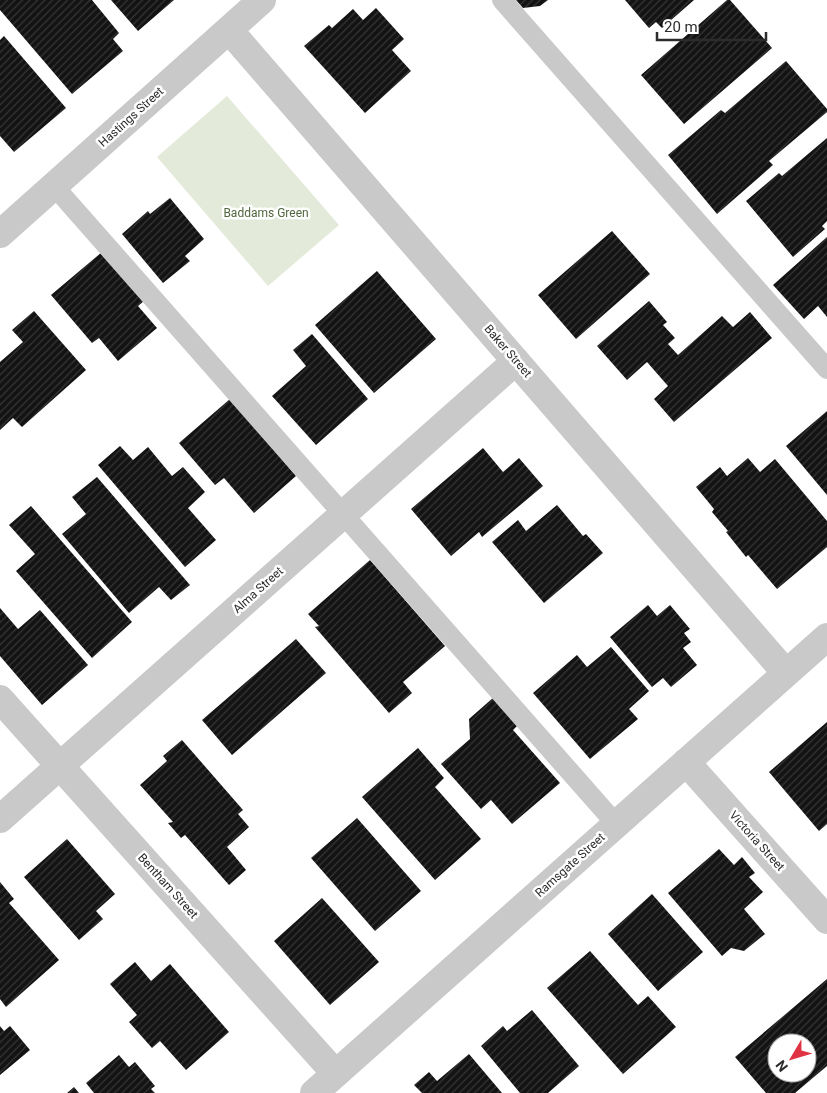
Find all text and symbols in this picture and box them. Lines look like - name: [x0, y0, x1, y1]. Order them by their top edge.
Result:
- scale bar: [657, 10, 766, 42]
- text: 20 m: [664, 18, 698, 36]
- street label: Hastings Street: [96, 84, 166, 150]
- park label: Baddams Green: [223, 206, 309, 220]
- street label: Baker Street: [481, 322, 535, 380]
- street label: Alma Street: [230, 564, 286, 616]
- street label: Victoria Street: [726, 808, 788, 874]
- street label: Ramsgate Street: [532, 830, 608, 900]
- street label: Bentham Street: [135, 851, 201, 921]
- north arrow: [767, 1033, 817, 1083]
- text: N: [772, 1057, 791, 1075]

